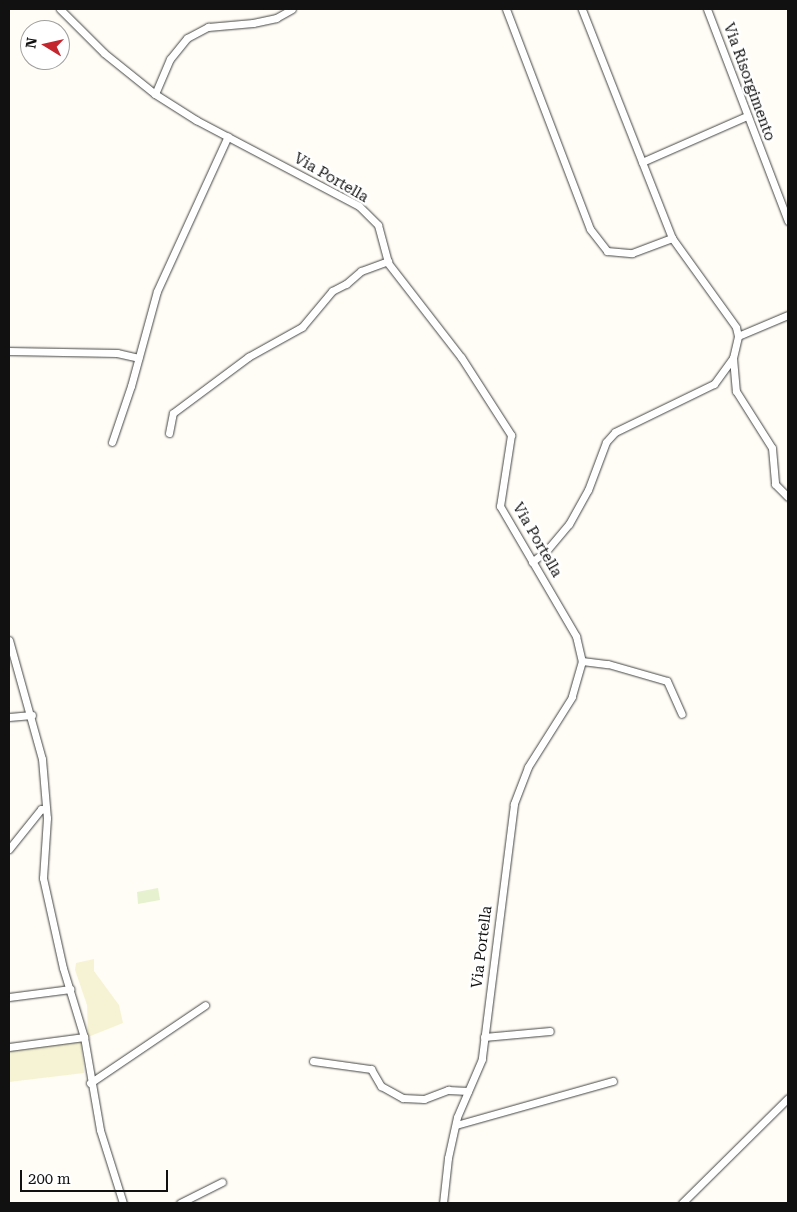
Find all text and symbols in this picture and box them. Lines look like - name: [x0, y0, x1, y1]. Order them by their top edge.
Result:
- north arrow: [20, 20, 70, 70]
- street label: Via Risorgimento: [719, 21, 779, 143]
- text: N: [22, 36, 40, 49]
- street label: Via Portella: [291, 149, 371, 207]
- street label: Via Portella: [508, 500, 566, 580]
- street label: Via Portella: [468, 905, 496, 989]
- scale bar: [22, 1160, 170, 1192]
- text: 200 m: [28, 1170, 71, 1188]

